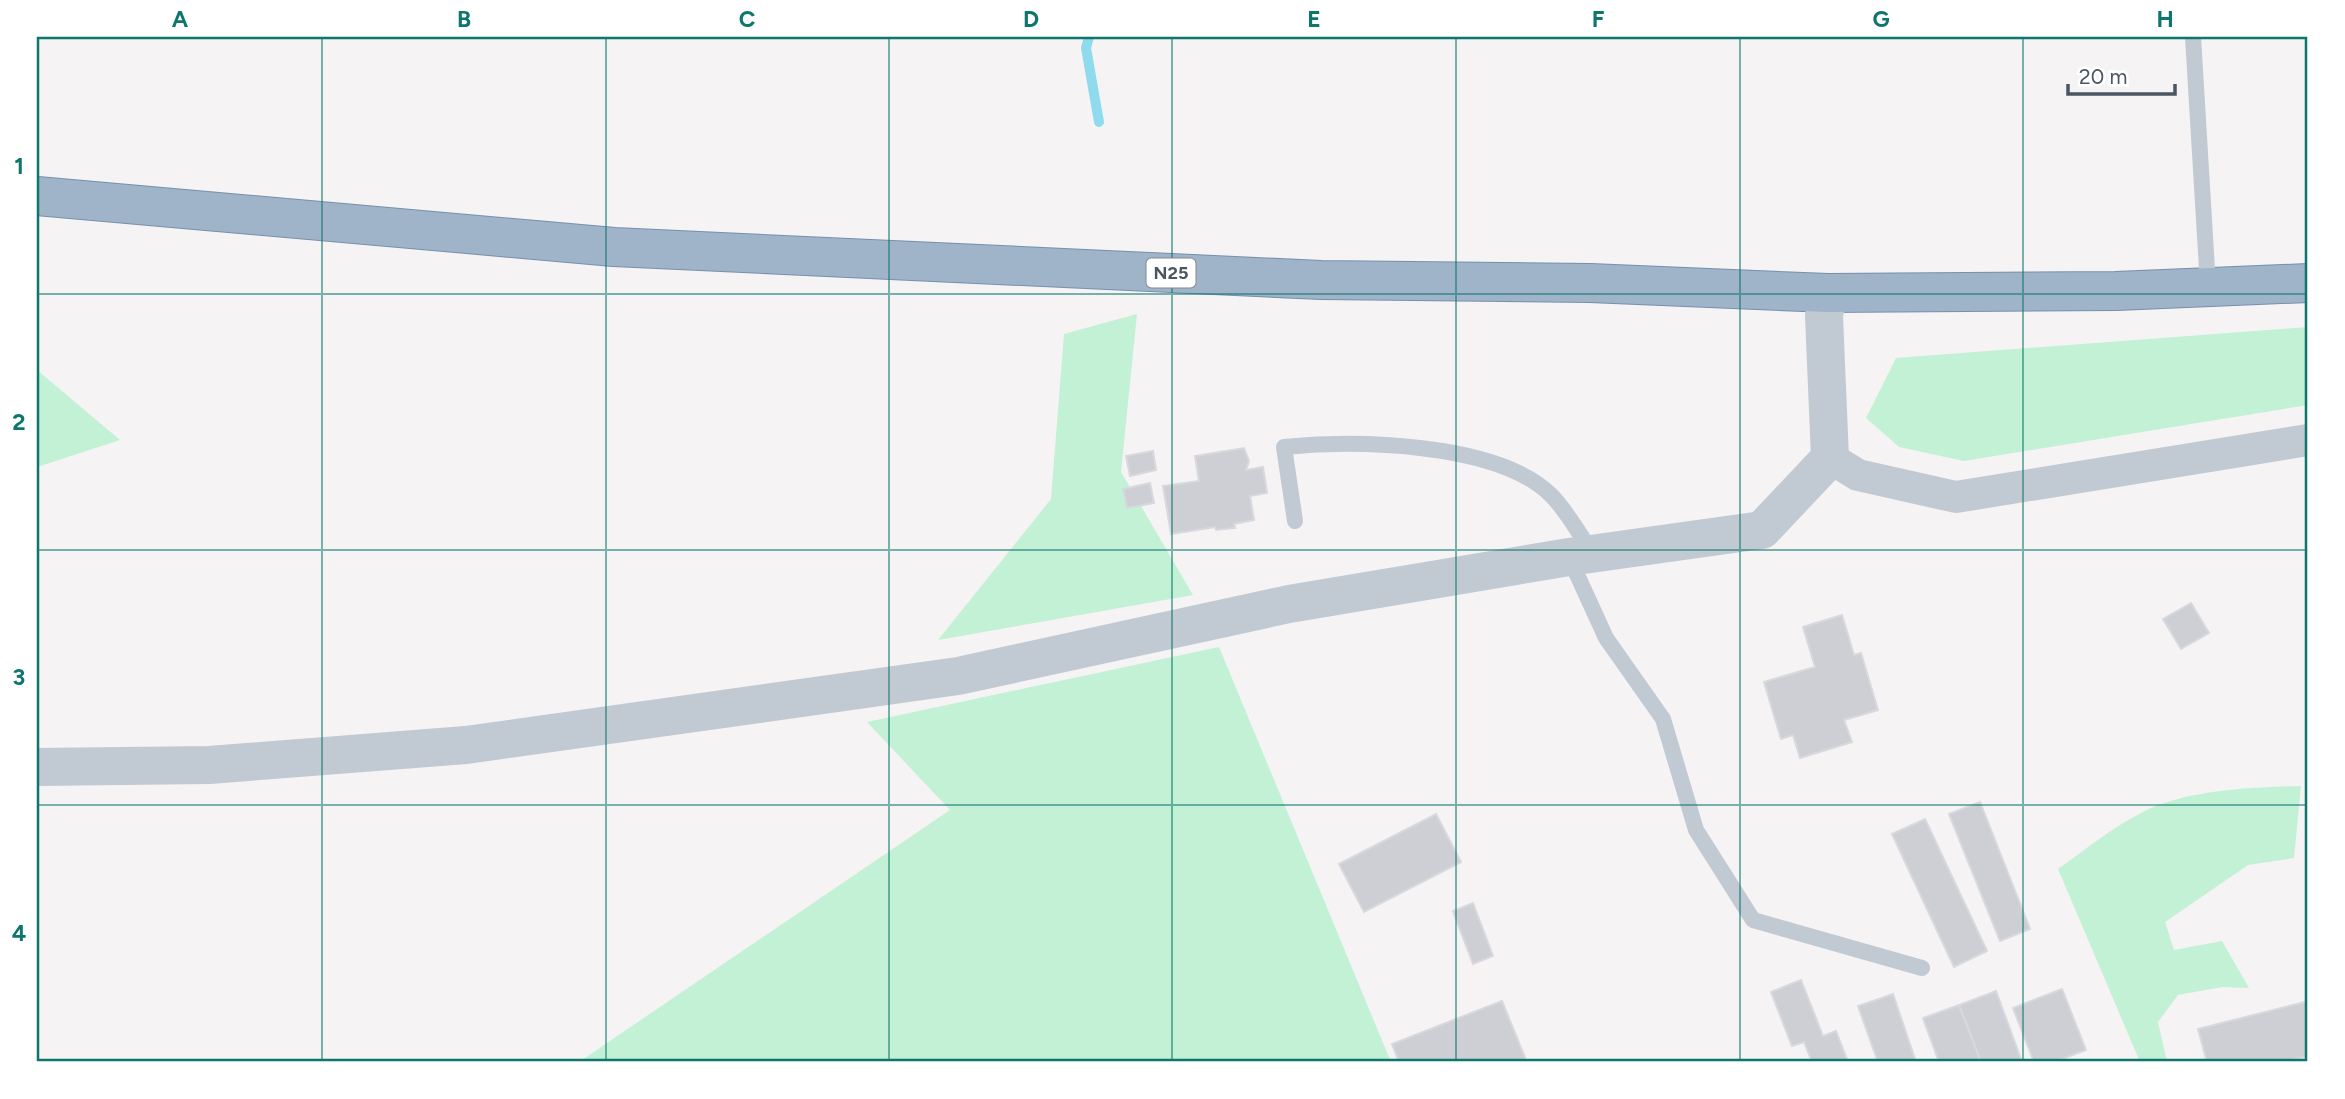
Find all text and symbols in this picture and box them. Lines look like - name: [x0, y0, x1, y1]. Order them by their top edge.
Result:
- text: A: [172, 5, 189, 33]
- text: B: [457, 5, 471, 33]
- text: C: [739, 5, 756, 33]
- text: D: [1023, 5, 1039, 33]
- text: E: [1307, 5, 1321, 33]
- text: F: [1592, 5, 1605, 33]
- text: G: [1872, 5, 1890, 33]
- text: H: [2156, 5, 2174, 33]
- scale bar: [2068, 52, 2175, 96]
- text: 20 m: [2079, 64, 2127, 89]
- text: 1: [14, 152, 24, 180]
- road number: N25: [1146, 258, 1196, 288]
- text: 2: [12, 408, 26, 436]
- text: 3: [13, 663, 25, 691]
- text: 4: [12, 919, 26, 947]

